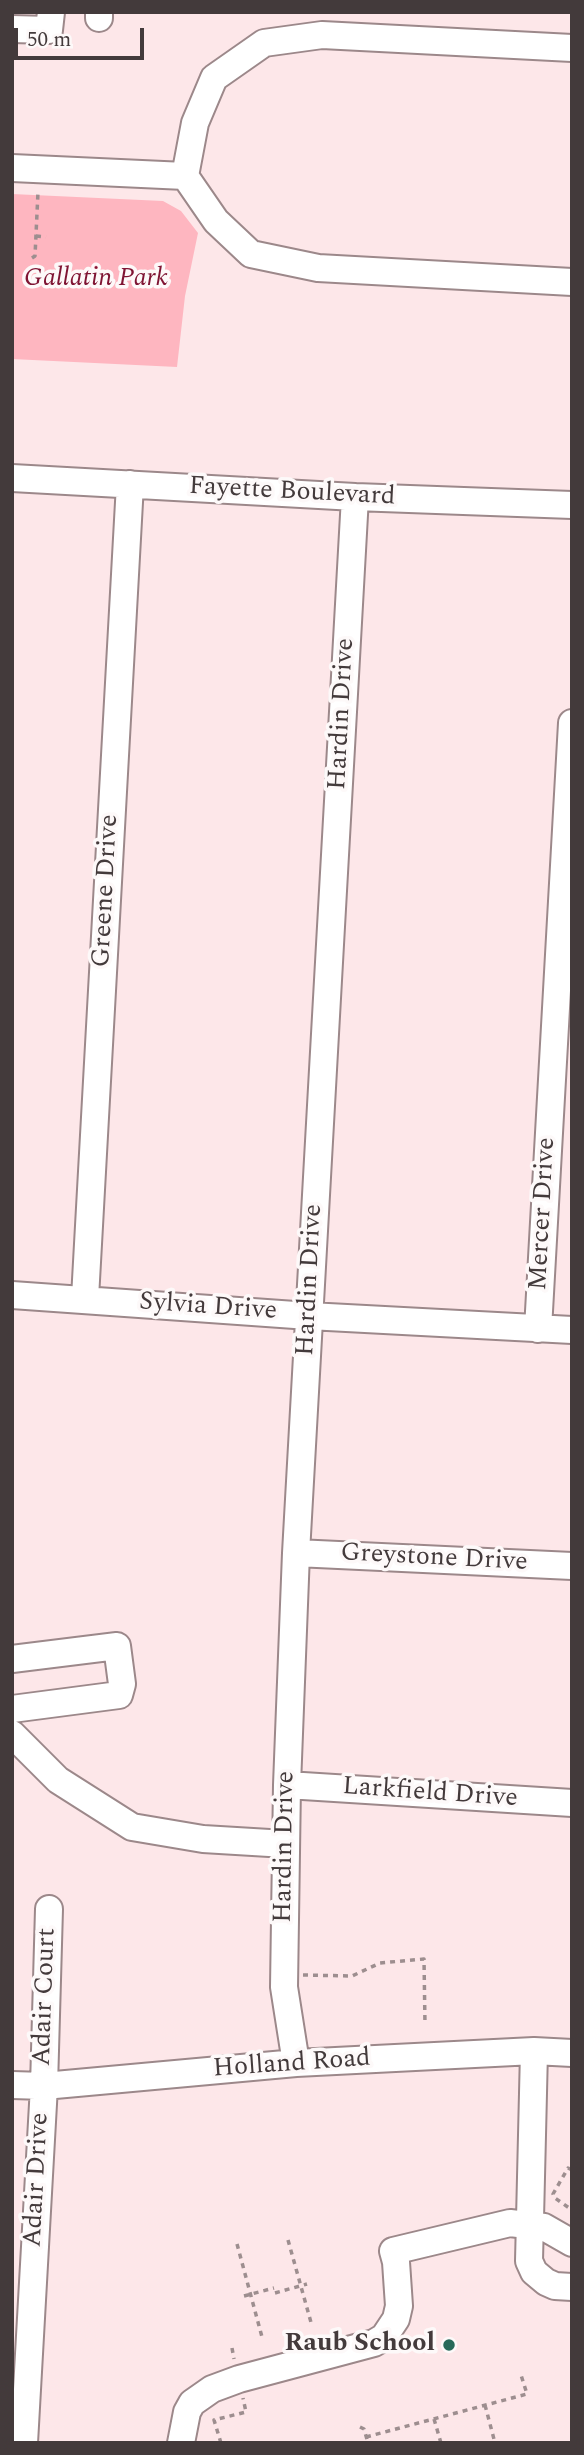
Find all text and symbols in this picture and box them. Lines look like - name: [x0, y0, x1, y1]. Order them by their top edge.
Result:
- scale bar: [18, 14, 147, 58]
- text: 50 m: [27, 24, 71, 56]
- park label: Gallatin Park: [24, 264, 168, 296]
- street label: Fayette Boulevard: [188, 472, 396, 514]
- street label: Hardin Drive: [323, 637, 363, 791]
- street label: Greene Drive: [87, 814, 127, 968]
- street label: Mercer Drive: [524, 1137, 564, 1291]
- street label: Hardin Drive: [291, 1203, 331, 1357]
- street label: Sylvia Drive: [138, 1288, 278, 1328]
- street label: Greystone Drive: [340, 1539, 528, 1579]
- street label: Hardin Drive: [269, 1771, 303, 1923]
- street label: Larkfield Drive: [341, 1772, 519, 1816]
- street label: Adair Court: [28, 1927, 64, 2067]
- street label: Holland Road: [212, 2044, 372, 2086]
- street label: Adair Drive: [19, 2112, 57, 2248]
- place label: Raub School: [285, 2329, 435, 2361]
- marker: Raub School: [441, 2337, 457, 2353]

